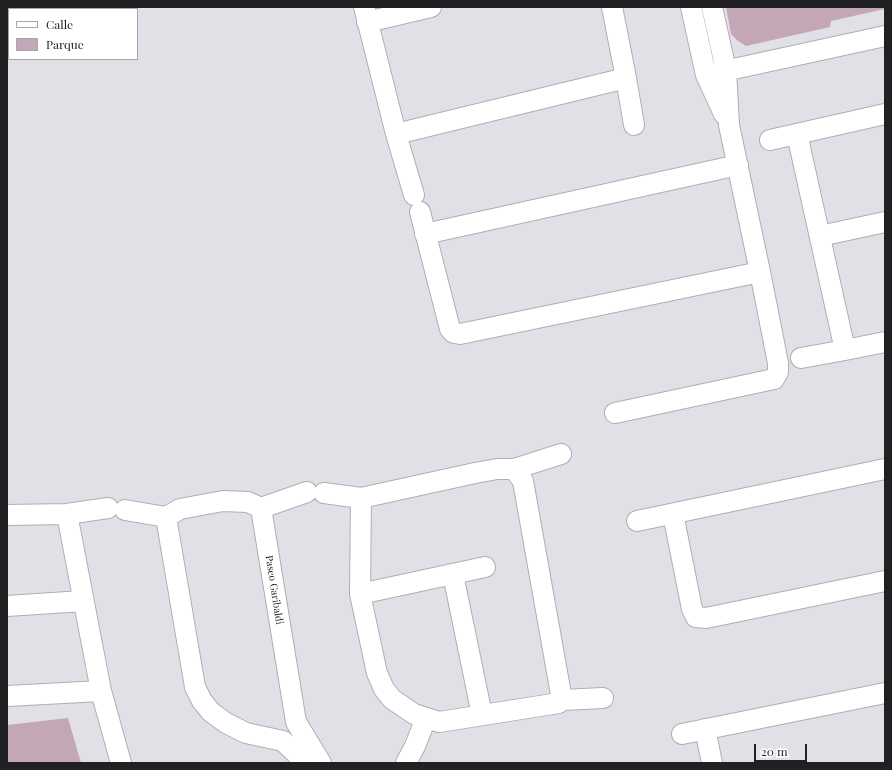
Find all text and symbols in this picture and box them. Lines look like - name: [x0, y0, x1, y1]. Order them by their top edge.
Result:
- legend: [8, 8, 138, 60]
- text: Calle: [46, 16, 73, 32]
- text: Parque: [46, 36, 84, 52]
- street label: Paseo Garibaldi: [263, 555, 285, 625]
- scale bar: [756, 736, 809, 762]
- text: 20 m: [761, 743, 788, 759]

